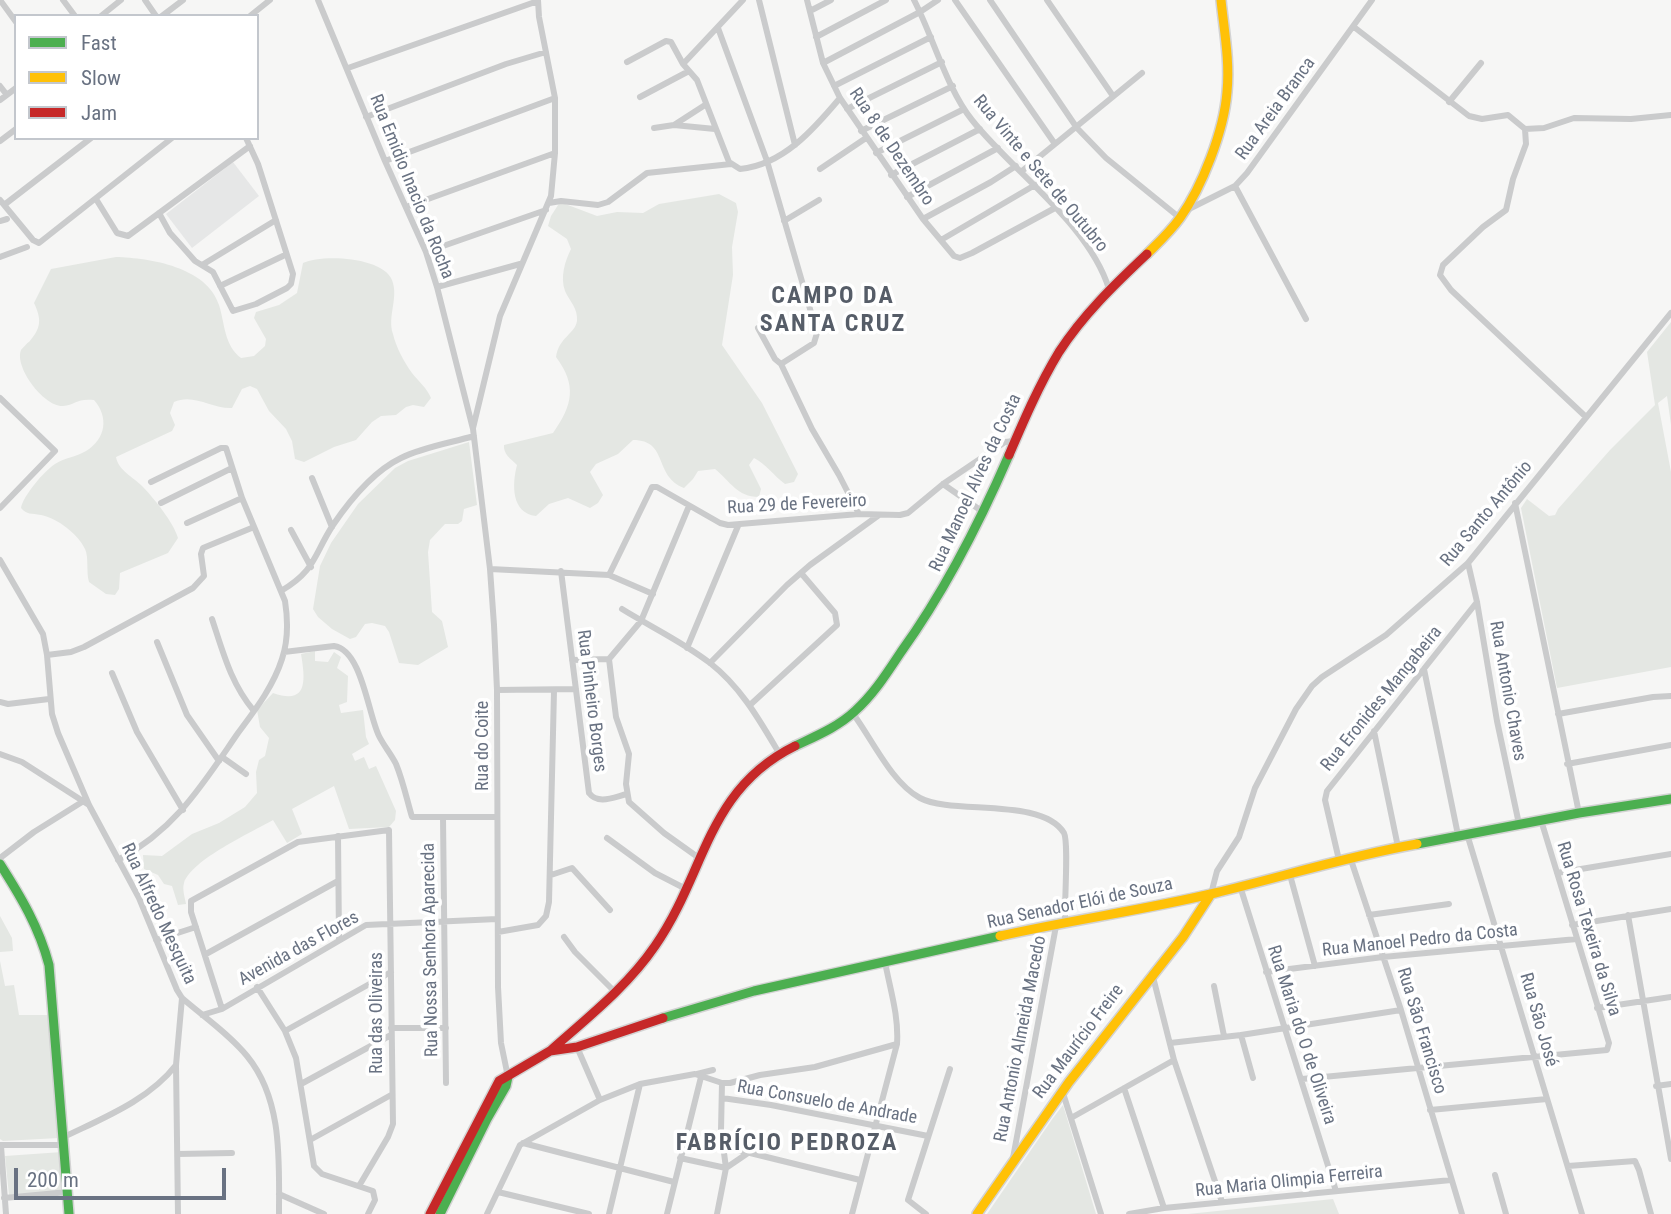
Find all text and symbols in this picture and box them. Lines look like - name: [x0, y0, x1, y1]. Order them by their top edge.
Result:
- legend: [14, 14, 259, 140]
- text: Fast: [81, 31, 117, 55]
- street label: Rua Areia Branca: [1232, 54, 1320, 164]
- text: Slow: [81, 66, 121, 90]
- street label: Rua 8 de Dezembro: [844, 84, 938, 210]
- street label: Rua Vinte e Sete de Outubro: [968, 91, 1112, 257]
- street label: Rua Emidio Inacio da Rocha: [364, 92, 458, 282]
- text: Jam: [81, 101, 117, 125]
- district label: CAMPO DA SANTA CRUZ: [761, 283, 905, 339]
- street label: Rua Manoel Alves da Costa: [925, 391, 1027, 575]
- street label: Rua Santo Antônio: [1437, 457, 1537, 571]
- street label: Rua 29 de Fevereiro: [727, 491, 867, 519]
- street label: Rua Antonio Chaves: [1484, 619, 1530, 763]
- street label: Rua Eronides Mangabeira: [1317, 622, 1447, 776]
- street label: Rua Pinheiro Borges: [572, 629, 610, 773]
- street label: Rua do Coite: [472, 701, 494, 791]
- street label: Rua Rosa Texeira da Silva: [1551, 839, 1625, 1019]
- street label: Rua Alfredo Mesquita: [116, 840, 200, 988]
- street label: Rua Nossa Senhora Aparecida: [418, 843, 444, 1057]
- street label: Rua Senador Elói de Souza: [985, 874, 1175, 934]
- street label: Avenida das Flores: [235, 907, 363, 991]
- street label: Rua Manoel Pedro da Costa: [1321, 920, 1519, 962]
- street label: Rua Antonio Almeida Macedo: [990, 934, 1052, 1144]
- street label: Rua Maria do O de Oliveira: [1262, 943, 1340, 1127]
- street label: Rua das Oliveiras: [366, 952, 388, 1074]
- street label: Rua São Francisco: [1392, 965, 1450, 1097]
- street label: Rua São José: [1514, 971, 1562, 1069]
- street label: Rua Maurício Freire: [1029, 981, 1129, 1103]
- street label: Rua Consuelo de Andrade: [735, 1077, 919, 1129]
- district label: FABRÍCIO PEDROZA: [678, 1130, 896, 1158]
- scale bar: [18, 1154, 229, 1198]
- street label: Rua Maria Olimpia Ferreira: [1194, 1161, 1384, 1203]
- text: 200 m: [27, 1168, 79, 1192]

